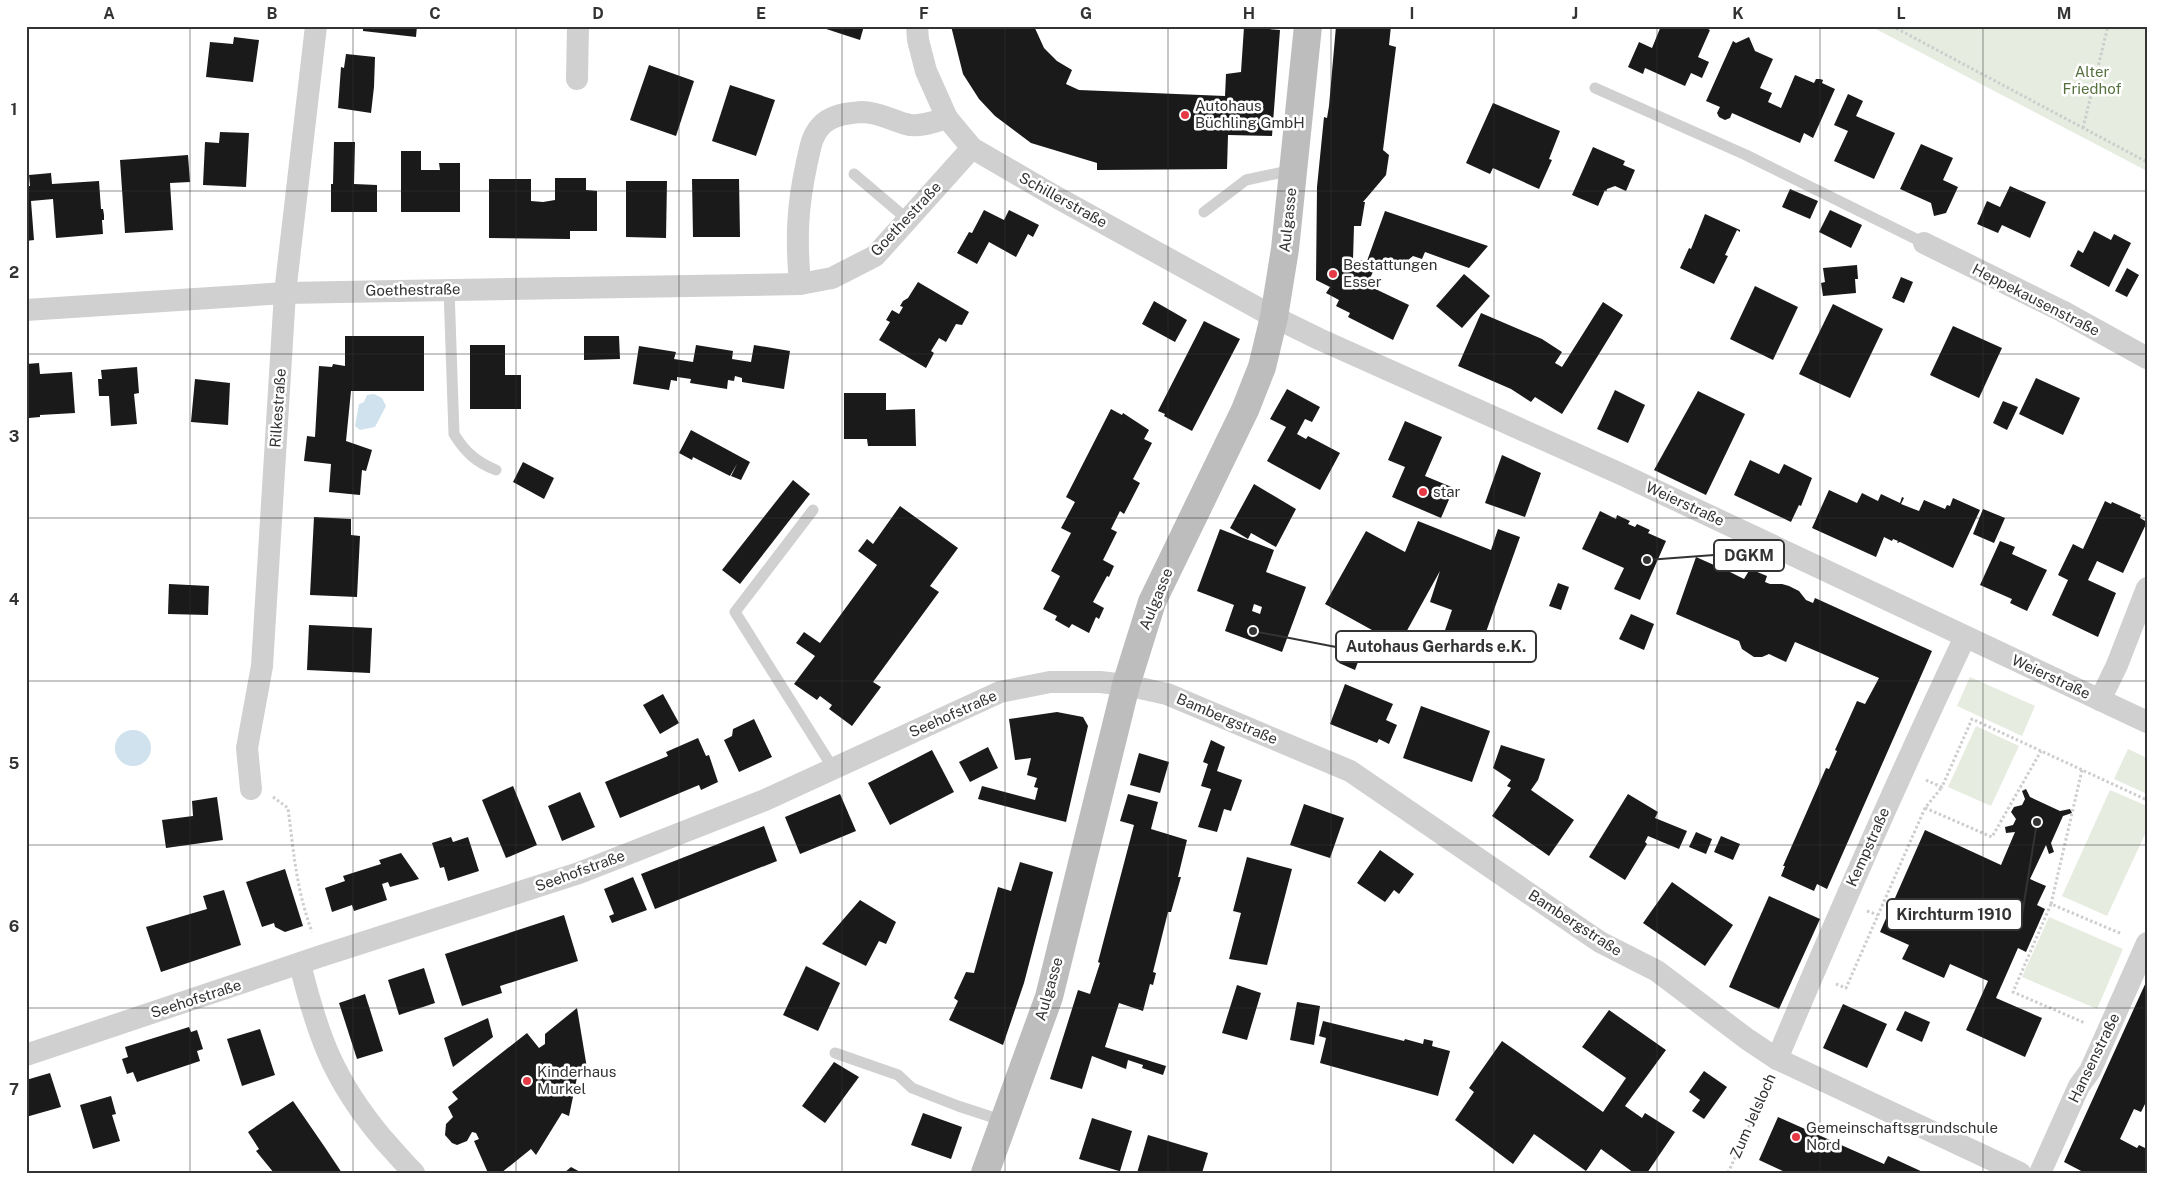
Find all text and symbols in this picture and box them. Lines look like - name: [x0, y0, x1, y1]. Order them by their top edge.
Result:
- text: A: [103, 4, 115, 23]
- text: B: [267, 4, 278, 23]
- text: C: [429, 4, 441, 23]
- text: D: [592, 4, 604, 23]
- text: E: [756, 4, 766, 23]
- text: F: [919, 4, 929, 23]
- text: G: [1080, 4, 1092, 23]
- text: H: [1243, 4, 1255, 23]
- text: I: [1410, 4, 1414, 23]
- text: J: [1572, 4, 1578, 23]
- text: K: [1732, 4, 1744, 23]
- text: L: [1896, 4, 1906, 23]
- text: M: [2057, 4, 2071, 23]
- park label: Alter Friedhof: [2063, 63, 2121, 97]
- place label: Autohaus Büchling GmbH: [1195, 97, 1305, 131]
- text: 1: [11, 100, 17, 119]
- marker: Autohaus Büchling GmbH: [1179, 109, 1191, 121]
- street label: Schillerstraße: [1016, 168, 1110, 231]
- street label: Goethestraße: [867, 178, 944, 259]
- street label: Aulgasse: [1276, 187, 1299, 253]
- place label: Bestattungen Esser: [1343, 256, 1437, 290]
- street label: Heppekausenstraße: [1970, 260, 2103, 339]
- text: 2: [9, 263, 19, 282]
- marker: Bestattungen Esser: [1327, 268, 1339, 280]
- street label: Goethestraße: [365, 280, 461, 299]
- street label: Rilkestraße: [266, 368, 289, 448]
- text: 3: [9, 427, 19, 446]
- street label: Weierstraße: [1643, 478, 1727, 529]
- place label: star: [1433, 483, 1460, 500]
- marker: star: [1417, 486, 1429, 498]
- callout: DGKM: [1714, 540, 1784, 571]
- text: DGKM: [1724, 546, 1774, 565]
- street label: Aulgasse: [1135, 565, 1176, 632]
- text: 4: [9, 590, 20, 609]
- callout: Autohaus Gerhards e.K.: [1336, 631, 1536, 662]
- text: Autohaus Gerhards e.K.: [1346, 637, 1526, 656]
- street label: Weierstraße: [2009, 651, 2093, 702]
- street label: Seehofstraße: [906, 687, 999, 740]
- street label: Bambergstraße: [1174, 690, 1280, 747]
- text: 5: [9, 754, 20, 773]
- street label: Kempstraße: [1843, 805, 1893, 889]
- street label: Seehofstraße: [533, 846, 627, 895]
- street label: Bambergstraße: [1525, 886, 1625, 959]
- callout: Kirchturm 1910: [1887, 899, 2022, 930]
- text: Kirchturm 1910: [1896, 905, 2012, 924]
- text: 6: [9, 917, 19, 936]
- street label: Aulgasse: [1031, 955, 1066, 1022]
- street label: Seehofstraße: [148, 976, 243, 1021]
- street label: Hansenstraße: [2065, 1010, 2123, 1105]
- place label: Kinderhaus Murkel: [537, 1063, 616, 1097]
- street label: Zum Jelsloch: [1726, 1071, 1779, 1161]
- marker: Kinderhaus Murkel: [521, 1075, 533, 1087]
- text: 7: [9, 1080, 19, 1099]
- place label: Gemeinschaftsgrundschule Nord: [1806, 1119, 1998, 1153]
- marker: Gemeinschaftsgrundschule Nord: [1790, 1131, 1802, 1143]

